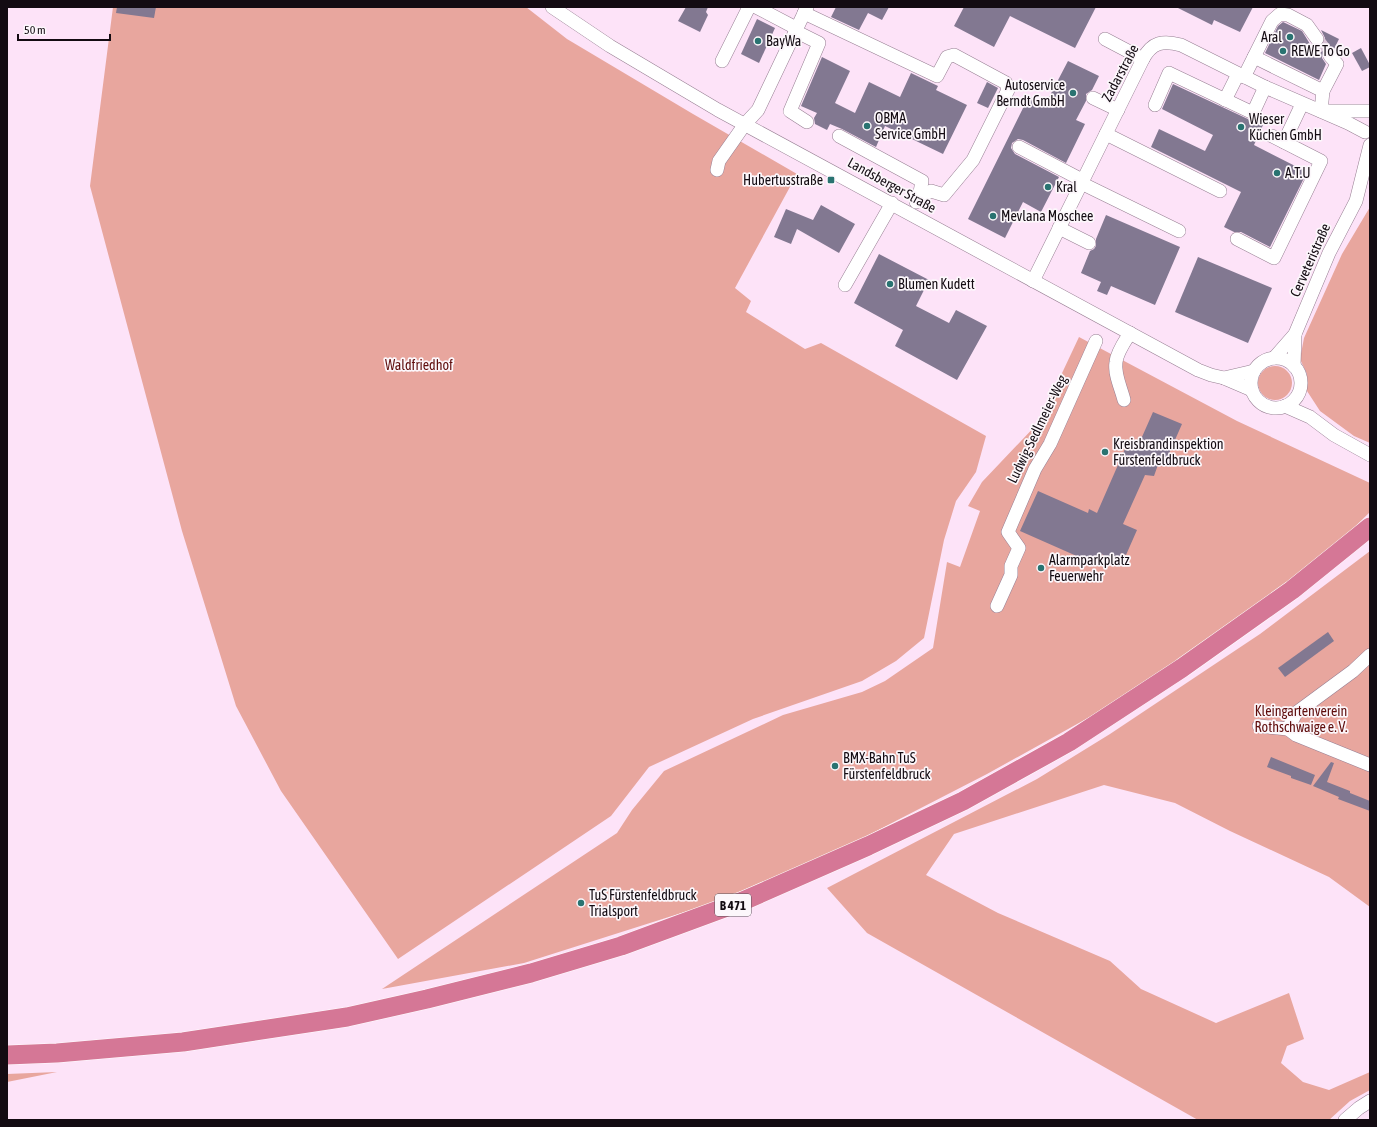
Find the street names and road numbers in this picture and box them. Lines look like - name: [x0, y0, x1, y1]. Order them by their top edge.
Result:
- street label: Zadarstraße: [1098, 42, 1142, 104]
- street label: Landsberger Straße: [845, 154, 939, 216]
- street label: Cerveteristraße: [1287, 221, 1333, 299]
- street label: Ludwig-Sedlmeier-Weg: [1004, 372, 1070, 486]
- road number: B 471: [715, 894, 751, 916]

